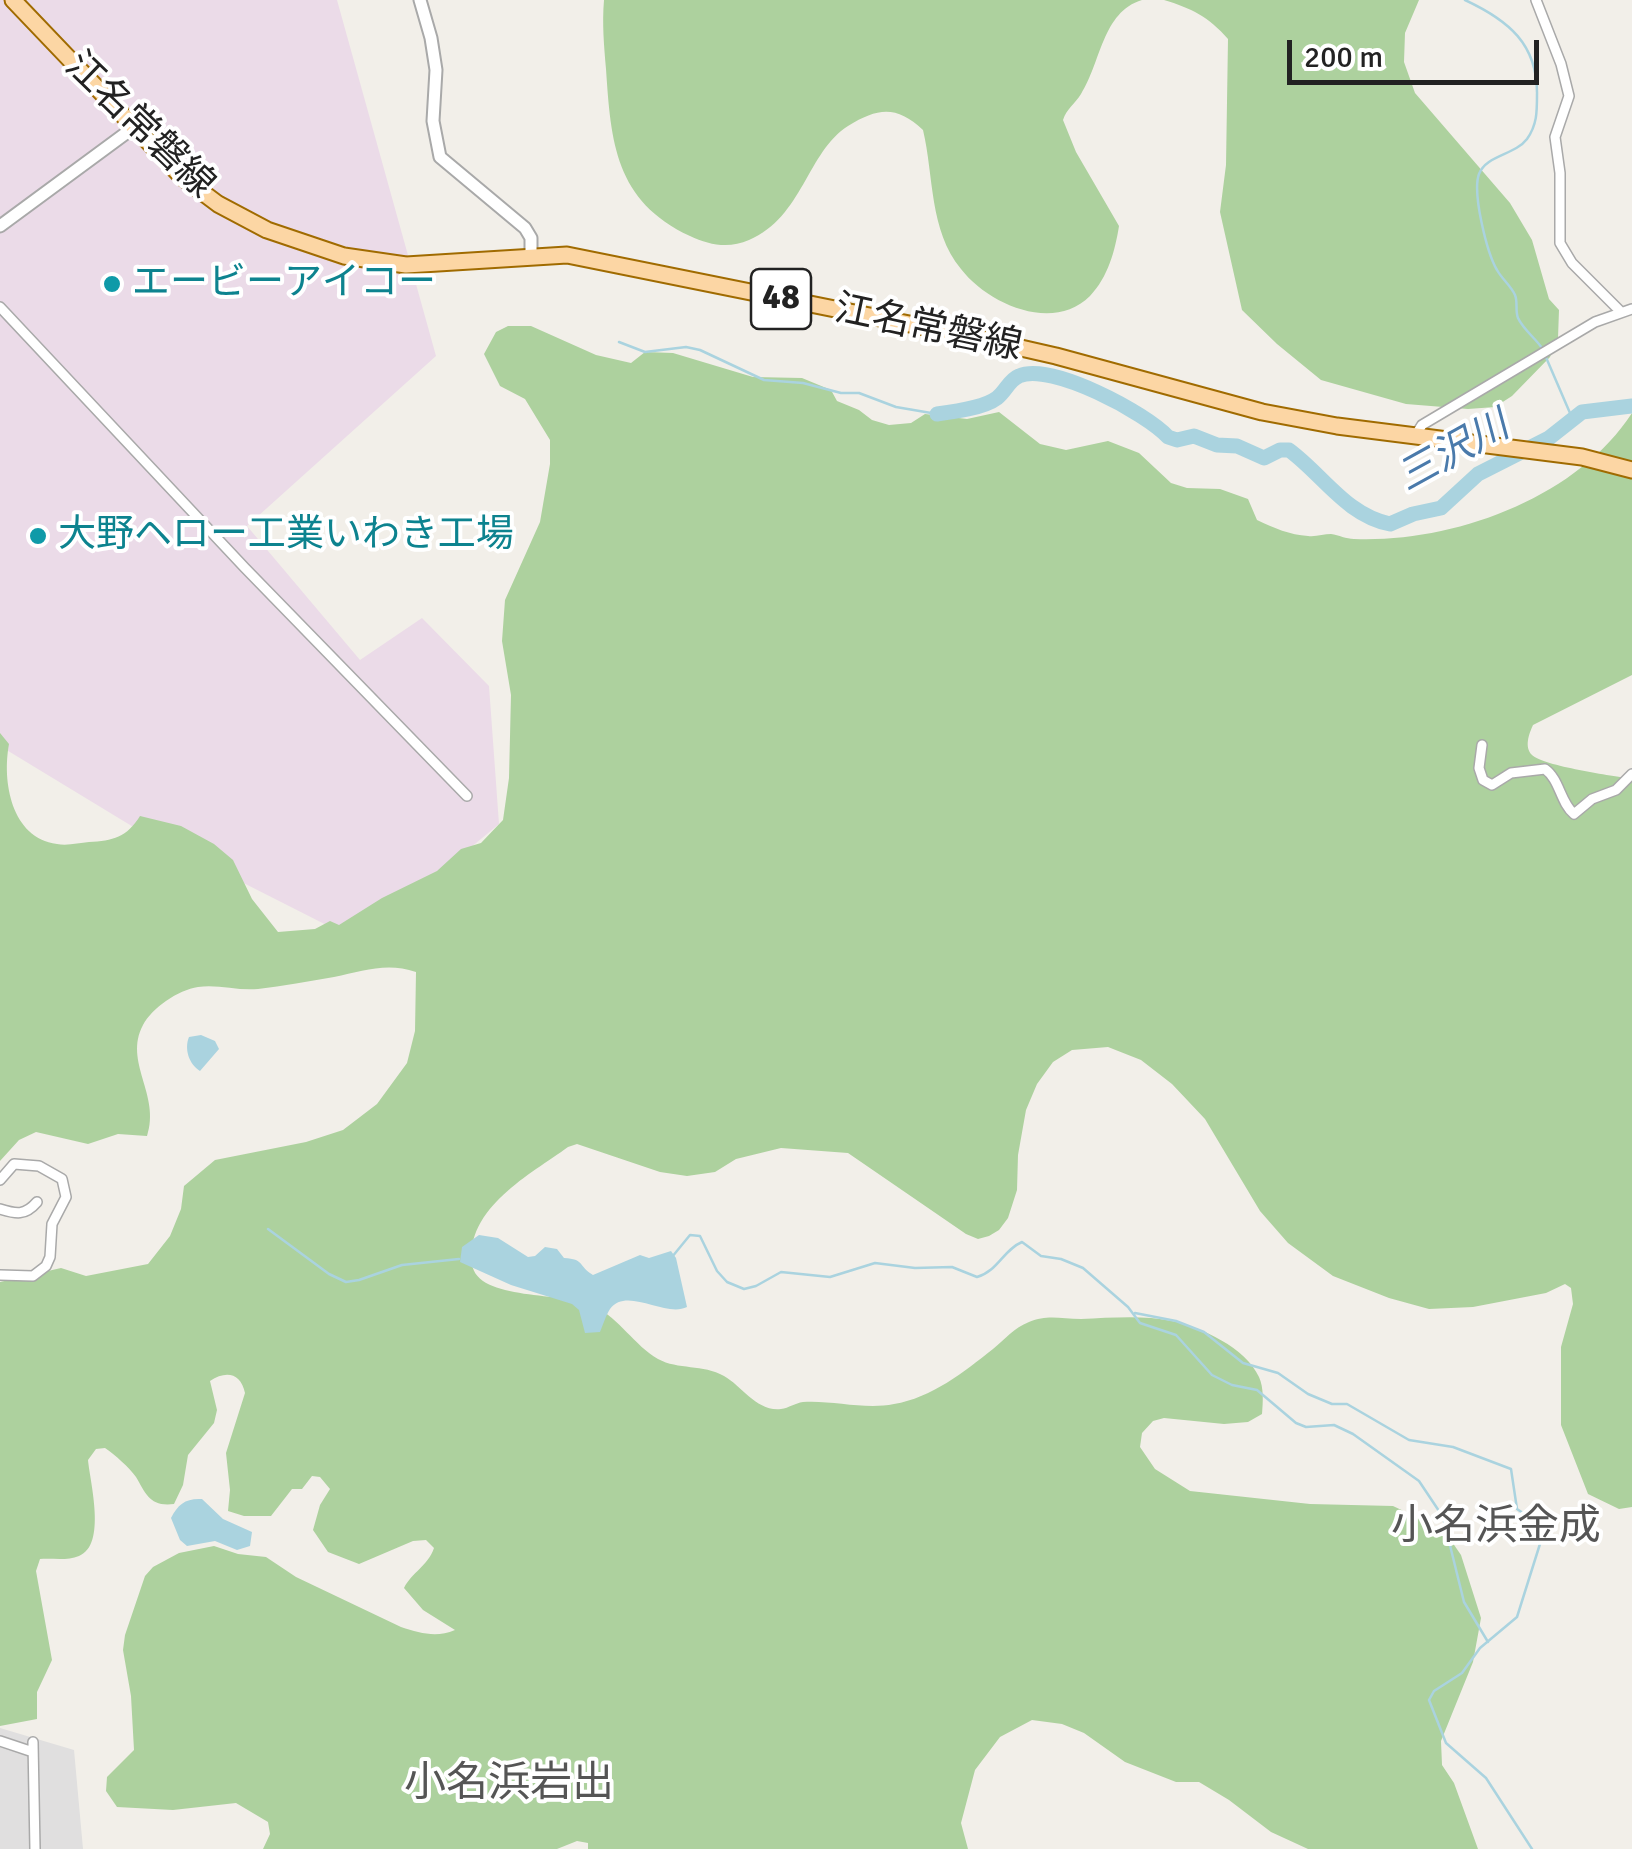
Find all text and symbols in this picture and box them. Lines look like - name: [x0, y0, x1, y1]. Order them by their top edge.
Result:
- scale bar: [1292, 20, 1544, 82]
- text: 200 m: [1304, 39, 1383, 76]
- street label: 江名常磐線: [55, 44, 223, 208]
- place label: エービーアイコー: [132, 261, 436, 307]
- road number: 48: [751, 269, 811, 329]
- marker: エービーアイコー: [101, 273, 123, 295]
- street label: 江名常磐線: [830, 287, 1026, 371]
- water label: 三沢川: [1390, 403, 1518, 503]
- place label: 大野ヘロー工業いわき工場: [58, 513, 514, 559]
- marker: 大野ヘロー工業いわき工場: [27, 525, 49, 547]
- district label: 小名浜金成: [1391, 1503, 1601, 1553]
- district label: 小名浜岩出: [404, 1760, 614, 1810]

